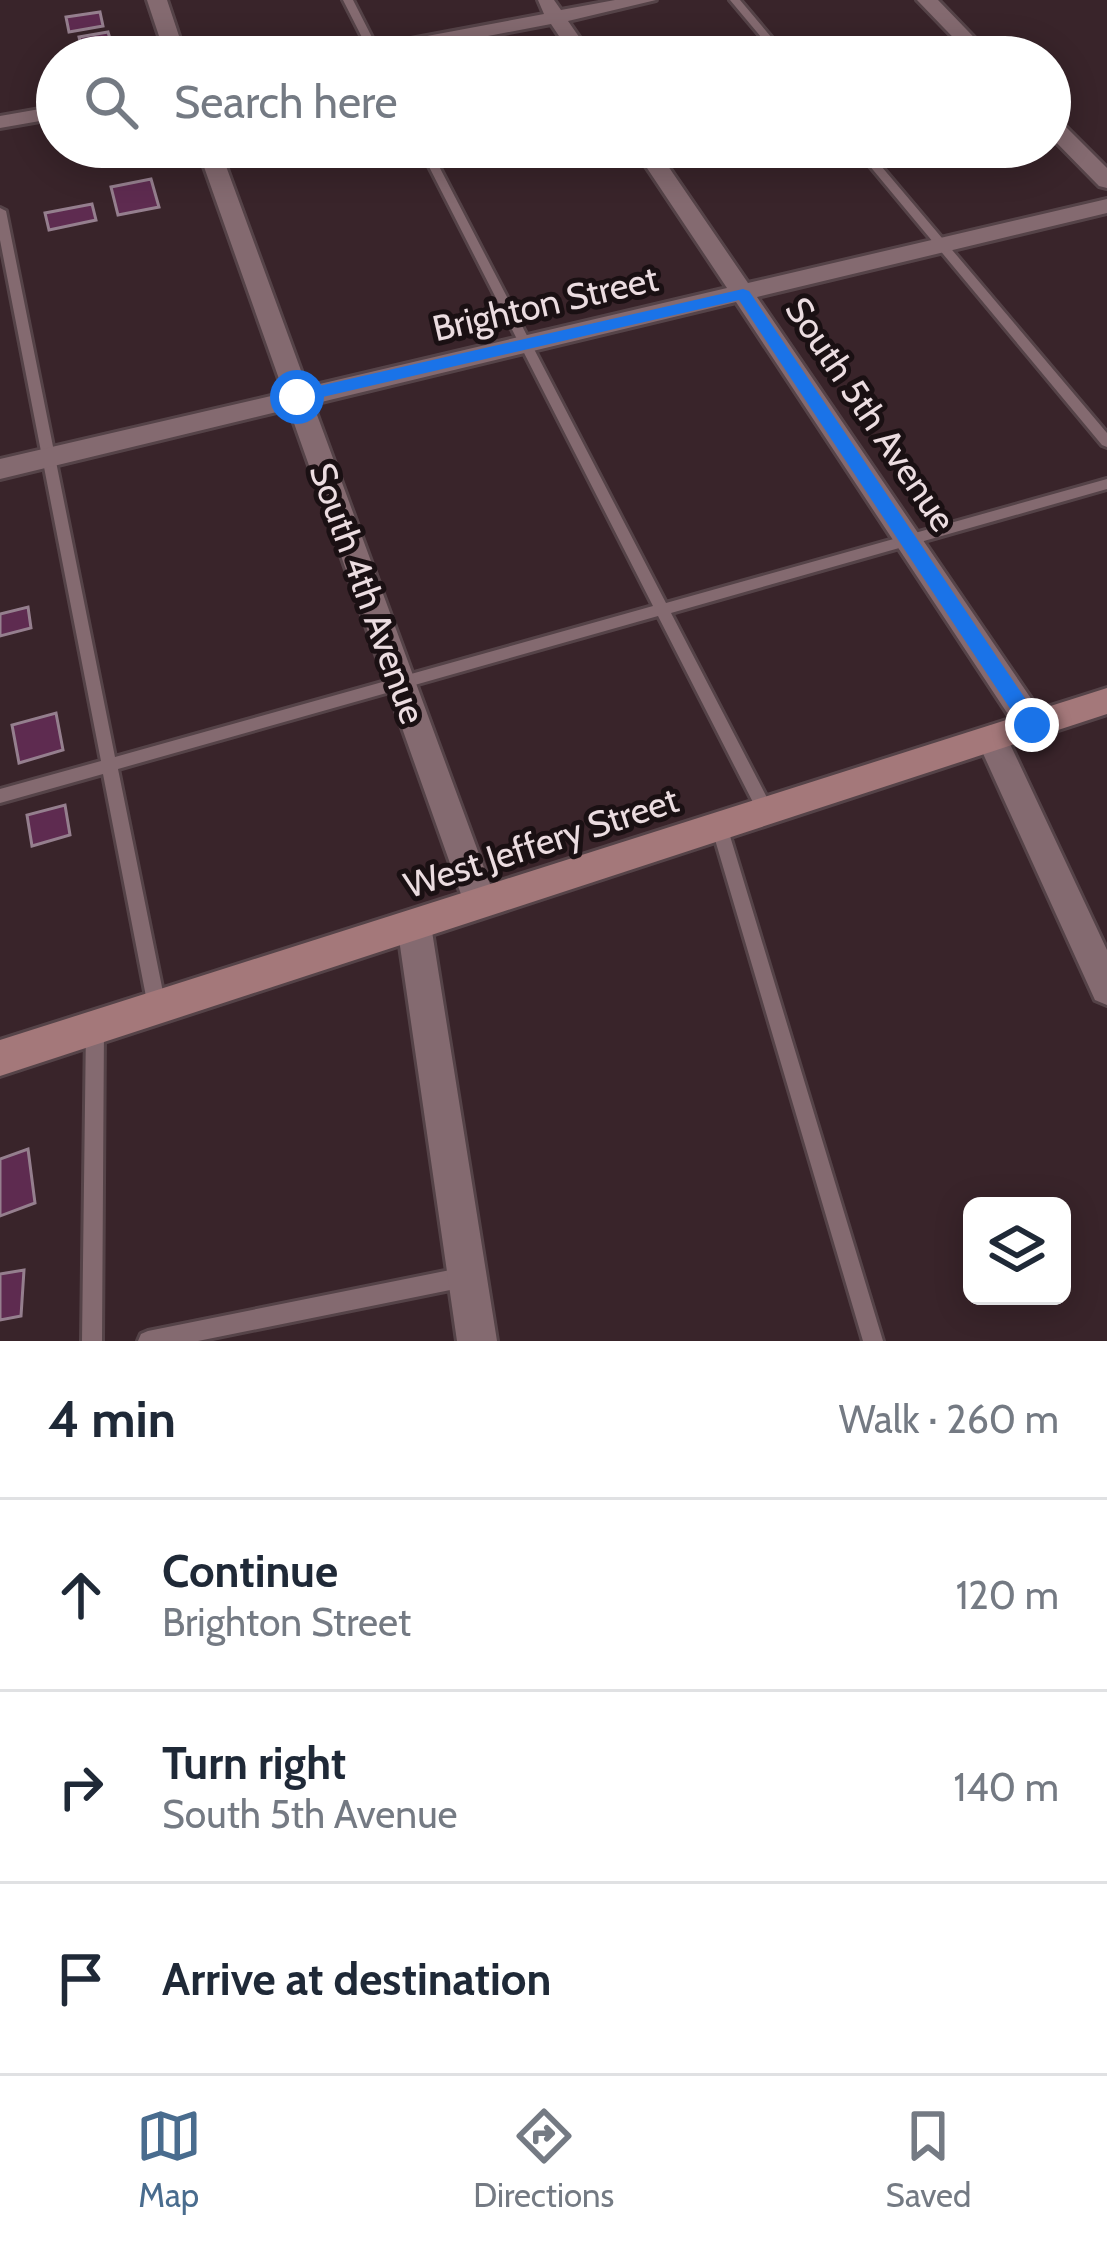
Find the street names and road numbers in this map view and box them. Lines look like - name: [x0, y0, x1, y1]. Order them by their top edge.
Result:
- street label: Brighton Street: [428, 256, 662, 350]
- street label: South 5th Avenue: [776, 289, 966, 539]
- street label: South 4th Avenue: [300, 457, 436, 729]
- street label: West Jeffery Street: [398, 777, 684, 907]

